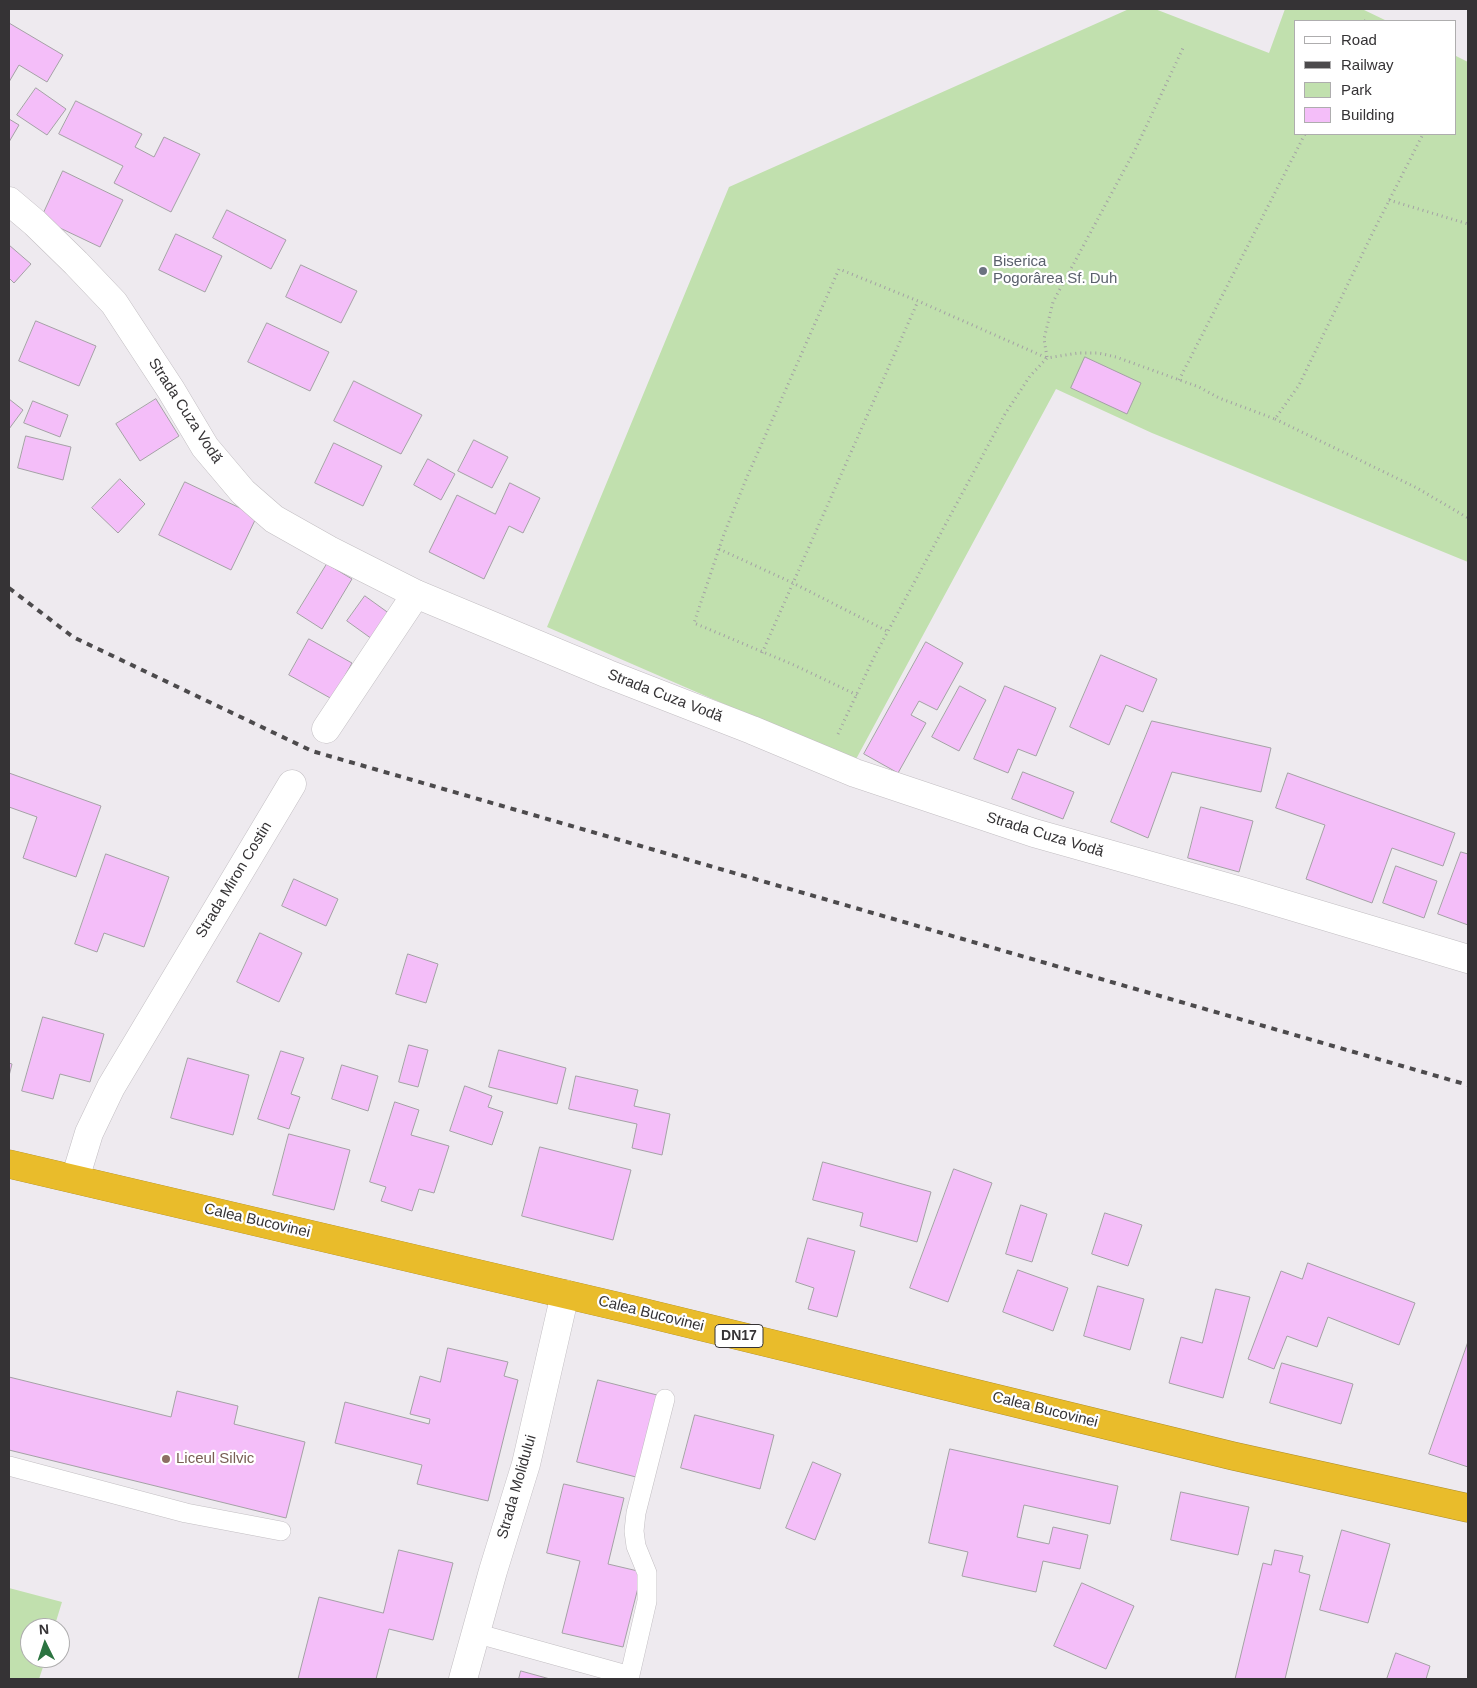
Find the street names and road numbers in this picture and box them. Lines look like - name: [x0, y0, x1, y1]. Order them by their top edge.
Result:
- street label: Strada Cuza Vodă: [144, 355, 226, 467]
- street label: Strada Cuza Vodă: [605, 666, 725, 726]
- street label: Strada Cuza Vodă: [984, 809, 1106, 861]
- street label: Strada Miron Costin: [192, 819, 276, 941]
- street label: Calea Bucovinei: [202, 1200, 312, 1242]
- street label: Calea Bucovinei: [596, 1292, 706, 1336]
- road number: DN17: [715, 1324, 763, 1348]
- street label: Calea Bucovinei: [990, 1388, 1100, 1432]
- street label: Strada Molidului: [494, 1433, 540, 1541]

